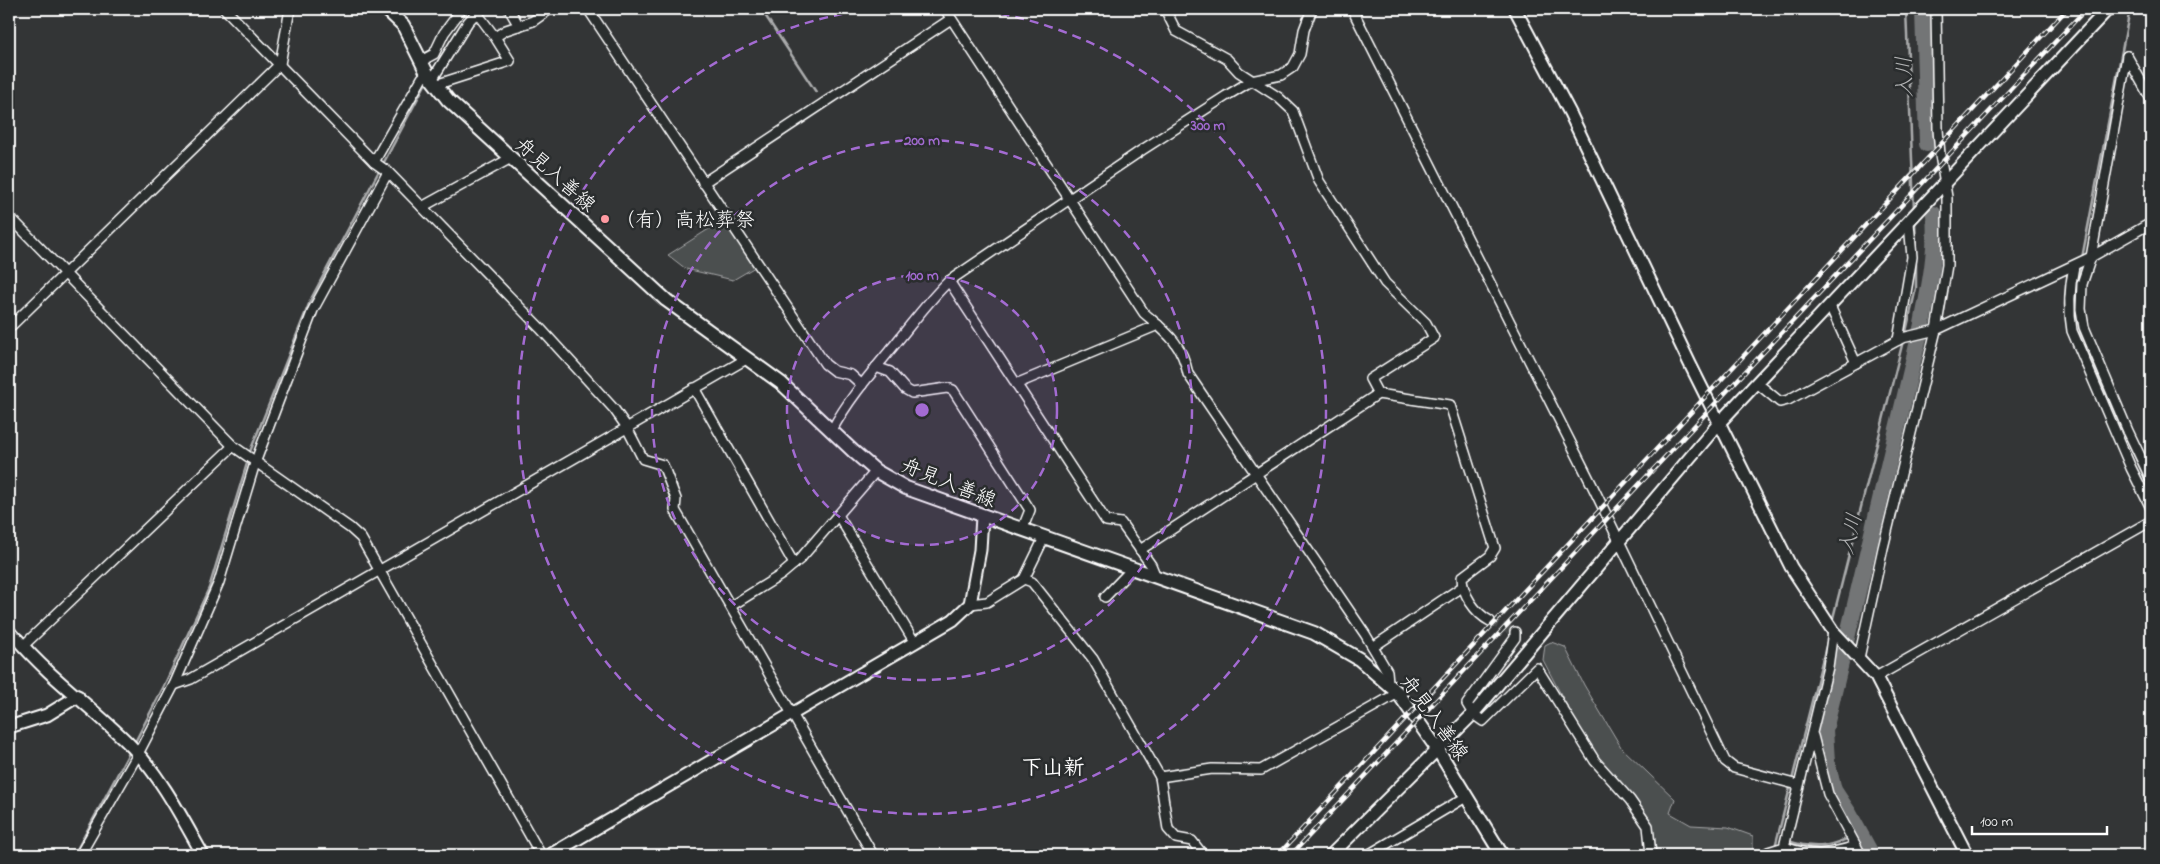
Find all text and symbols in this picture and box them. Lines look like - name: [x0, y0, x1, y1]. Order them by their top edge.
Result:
- water label: 入川: [1890, 55, 1922, 98]
- text: 300 m: [1190, 115, 1226, 137]
- text: 200 m: [903, 130, 940, 152]
- street label: 舟見入善線: [507, 132, 601, 220]
- place label: （有）高松葬祭: [615, 207, 755, 236]
- marker: （有）高松葬祭: [599, 213, 611, 225]
- text: 100 m: [905, 265, 939, 287]
- centre of rings: [913, 401, 931, 419]
- street label: 舟見入善線: [896, 452, 1000, 516]
- water label: 入川: [1833, 511, 1871, 558]
- street label: 舟見入善線: [1392, 669, 1474, 767]
- district label: 下山新: [1022, 754, 1085, 784]
- scale bar: [1972, 804, 2108, 836]
- text: 100 m: [1980, 811, 2013, 833]

